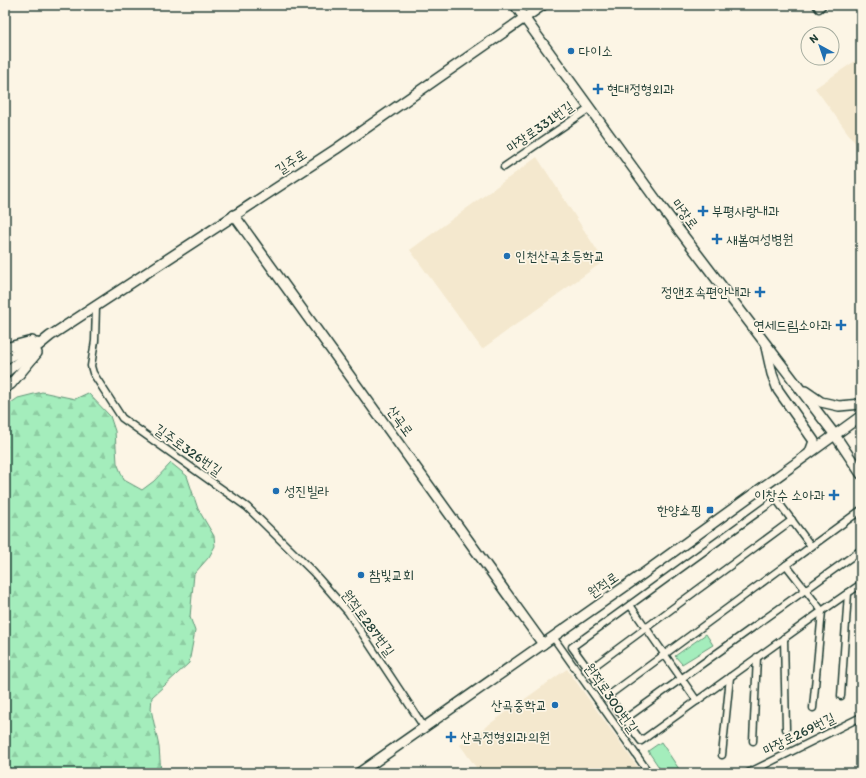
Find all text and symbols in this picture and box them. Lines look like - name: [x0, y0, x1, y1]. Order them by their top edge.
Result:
- north arrow: [800, 26, 840, 66]
- text: N: [807, 31, 821, 46]
- place label: 다이소: [579, 43, 613, 60]
- marker: 다이소: [566, 46, 576, 56]
- place label: 현대정형외과: [607, 81, 675, 98]
- marker: 현대정형외과: [592, 83, 604, 95]
- street label: 마장로331번길: [503, 97, 577, 156]
- street label: 길주로: [272, 146, 310, 178]
- street label: 마장로: [668, 195, 702, 233]
- place label: 부평사랑내과: [712, 203, 780, 220]
- marker: 부평사랑내과: [697, 205, 709, 217]
- place label: 새봄여성병원: [726, 231, 794, 248]
- marker: 새봄여성병원: [711, 233, 723, 245]
- place label: 인천산곡초등학교: [515, 248, 605, 265]
- marker: 인천산곡초등학교: [502, 251, 512, 261]
- place label: 정앤조속편안내과: [661, 284, 751, 301]
- marker: 정앤조속편안내과: [754, 286, 766, 298]
- place label: 연세드림소아과: [753, 317, 832, 334]
- marker: 연세드림소아과: [835, 319, 847, 331]
- street label: 산곡로: [383, 402, 417, 440]
- street label: 길주로326번길: [151, 420, 226, 480]
- place label: 성진빌라: [284, 483, 330, 500]
- marker: 성진빌라: [271, 486, 281, 496]
- place label: 이창수 소아과: [754, 487, 825, 504]
- marker: 이창수 소아과: [828, 489, 840, 501]
- place label: 한양쇼핑: [657, 502, 702, 519]
- marker: 한양쇼핑: [705, 505, 715, 515]
- place label: 참빛교회: [369, 567, 414, 584]
- street label: 원적로: [584, 568, 622, 602]
- marker: 참빛교회: [356, 570, 366, 580]
- street label: 원적로287번길: [338, 586, 398, 660]
- street label: 원적로300번길: [581, 660, 642, 737]
- place label: 산곡중학교: [491, 697, 547, 714]
- marker: 산곡중학교: [550, 700, 560, 710]
- street label: 마장로269번길: [760, 709, 839, 759]
- place label: 산곡정형외과의원: [460, 729, 550, 746]
- marker: 산곡정형외과의원: [445, 731, 457, 743]

